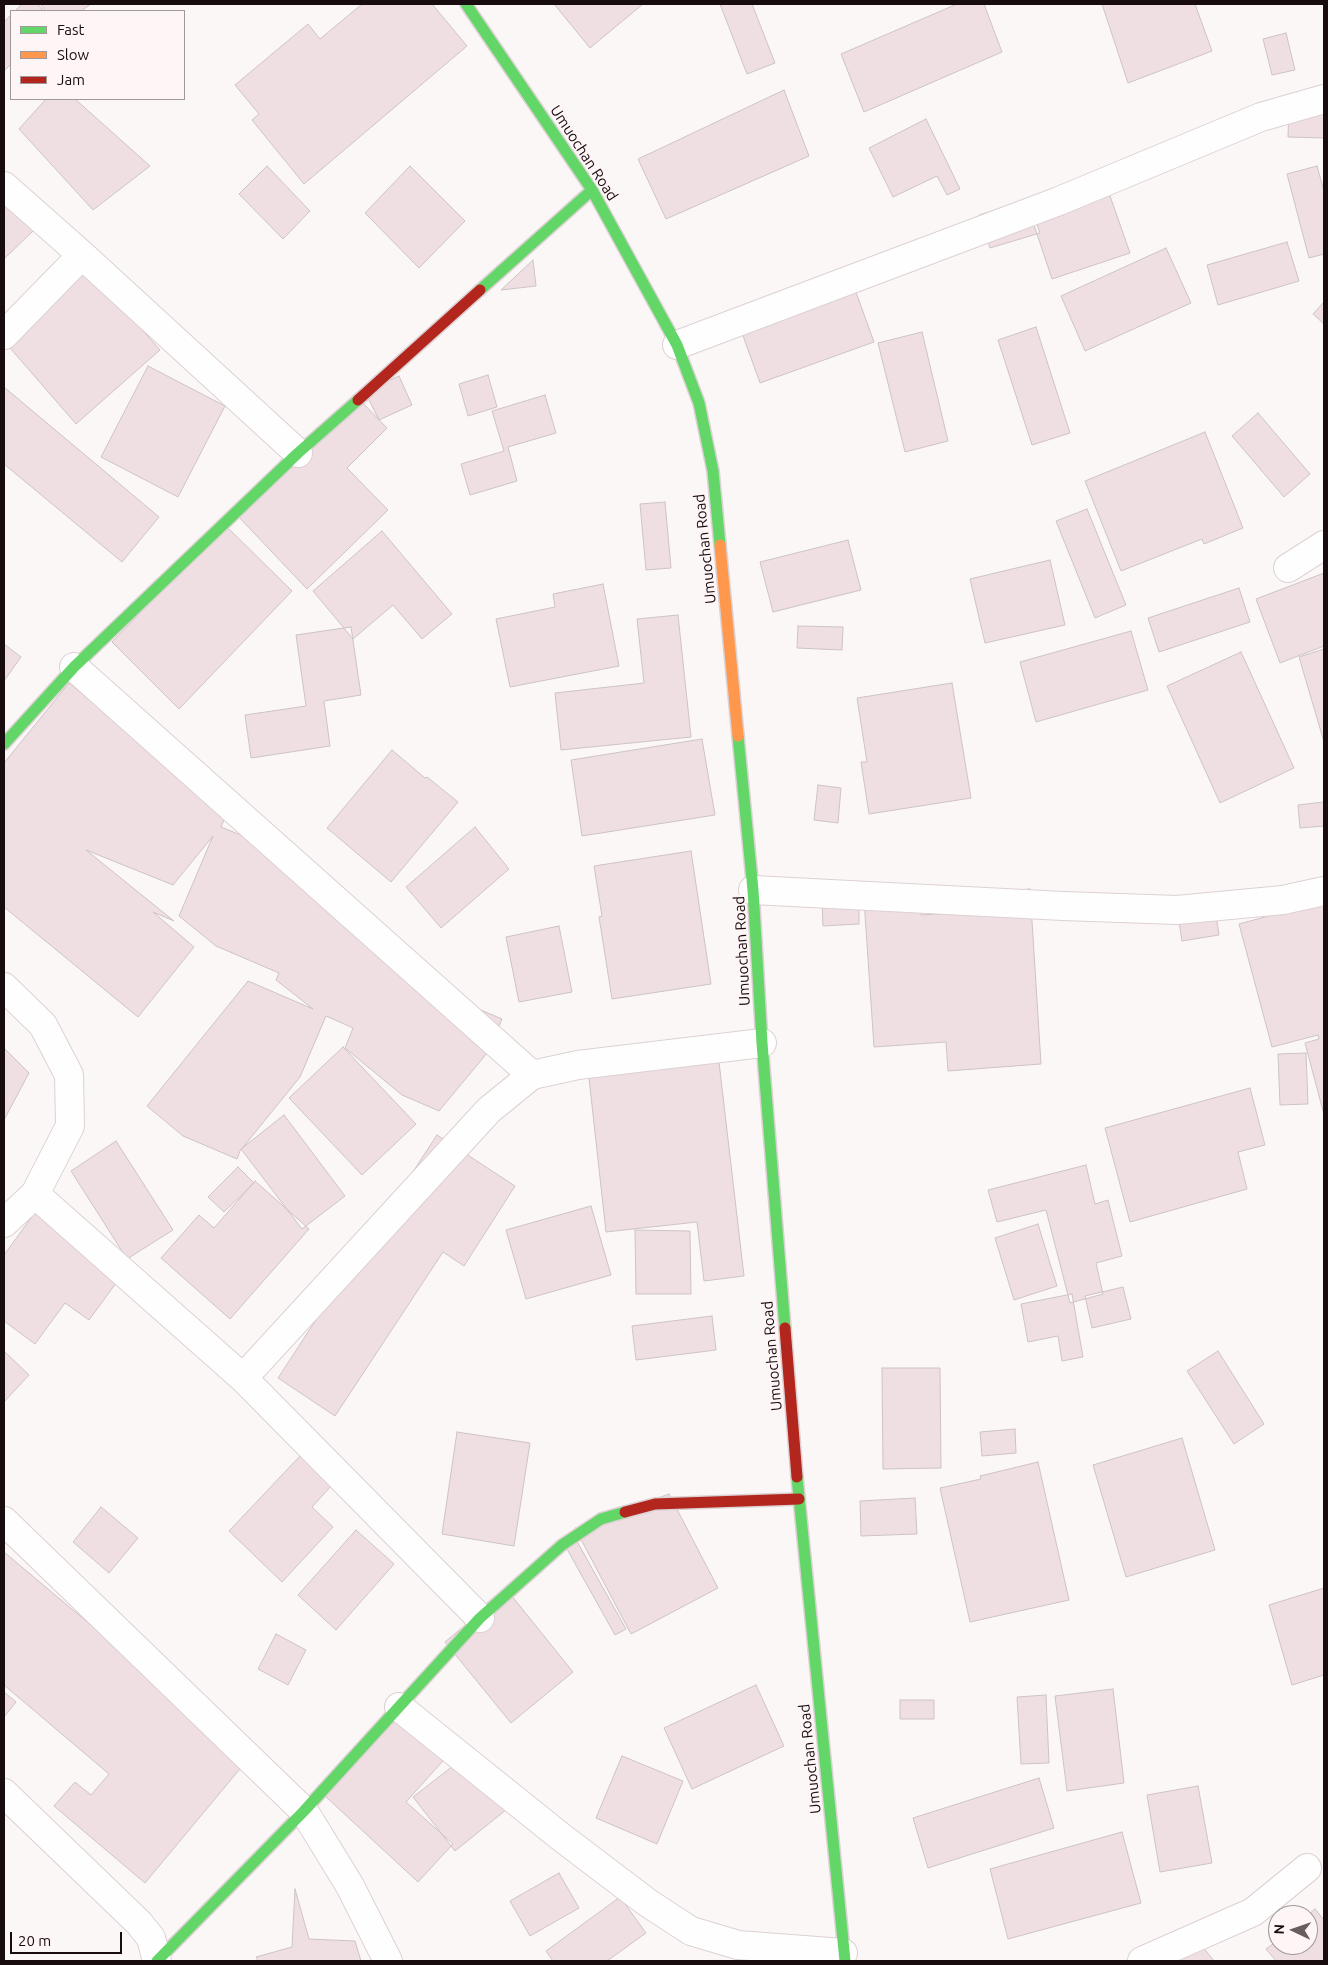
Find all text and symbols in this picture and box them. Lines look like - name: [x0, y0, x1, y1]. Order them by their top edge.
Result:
- legend: [10, 10, 185, 100]
- text: Fast: [57, 21, 84, 38]
- text: Slow: [57, 46, 89, 63]
- text: Jam: [57, 71, 85, 88]
- street label: Umuochan Road: [546, 102, 622, 204]
- street label: Umuochan Road: [690, 493, 720, 605]
- street label: Umuochan Road: [730, 895, 754, 1007]
- street label: Umuochan Road: [758, 1300, 786, 1412]
- street label: Umuochan Road: [795, 1703, 825, 1815]
- north arrow: [1268, 1905, 1318, 1955]
- scale bar: [12, 1922, 125, 1954]
- text: N: [1271, 1924, 1287, 1935]
- text: 20 m: [18, 1932, 51, 1949]

